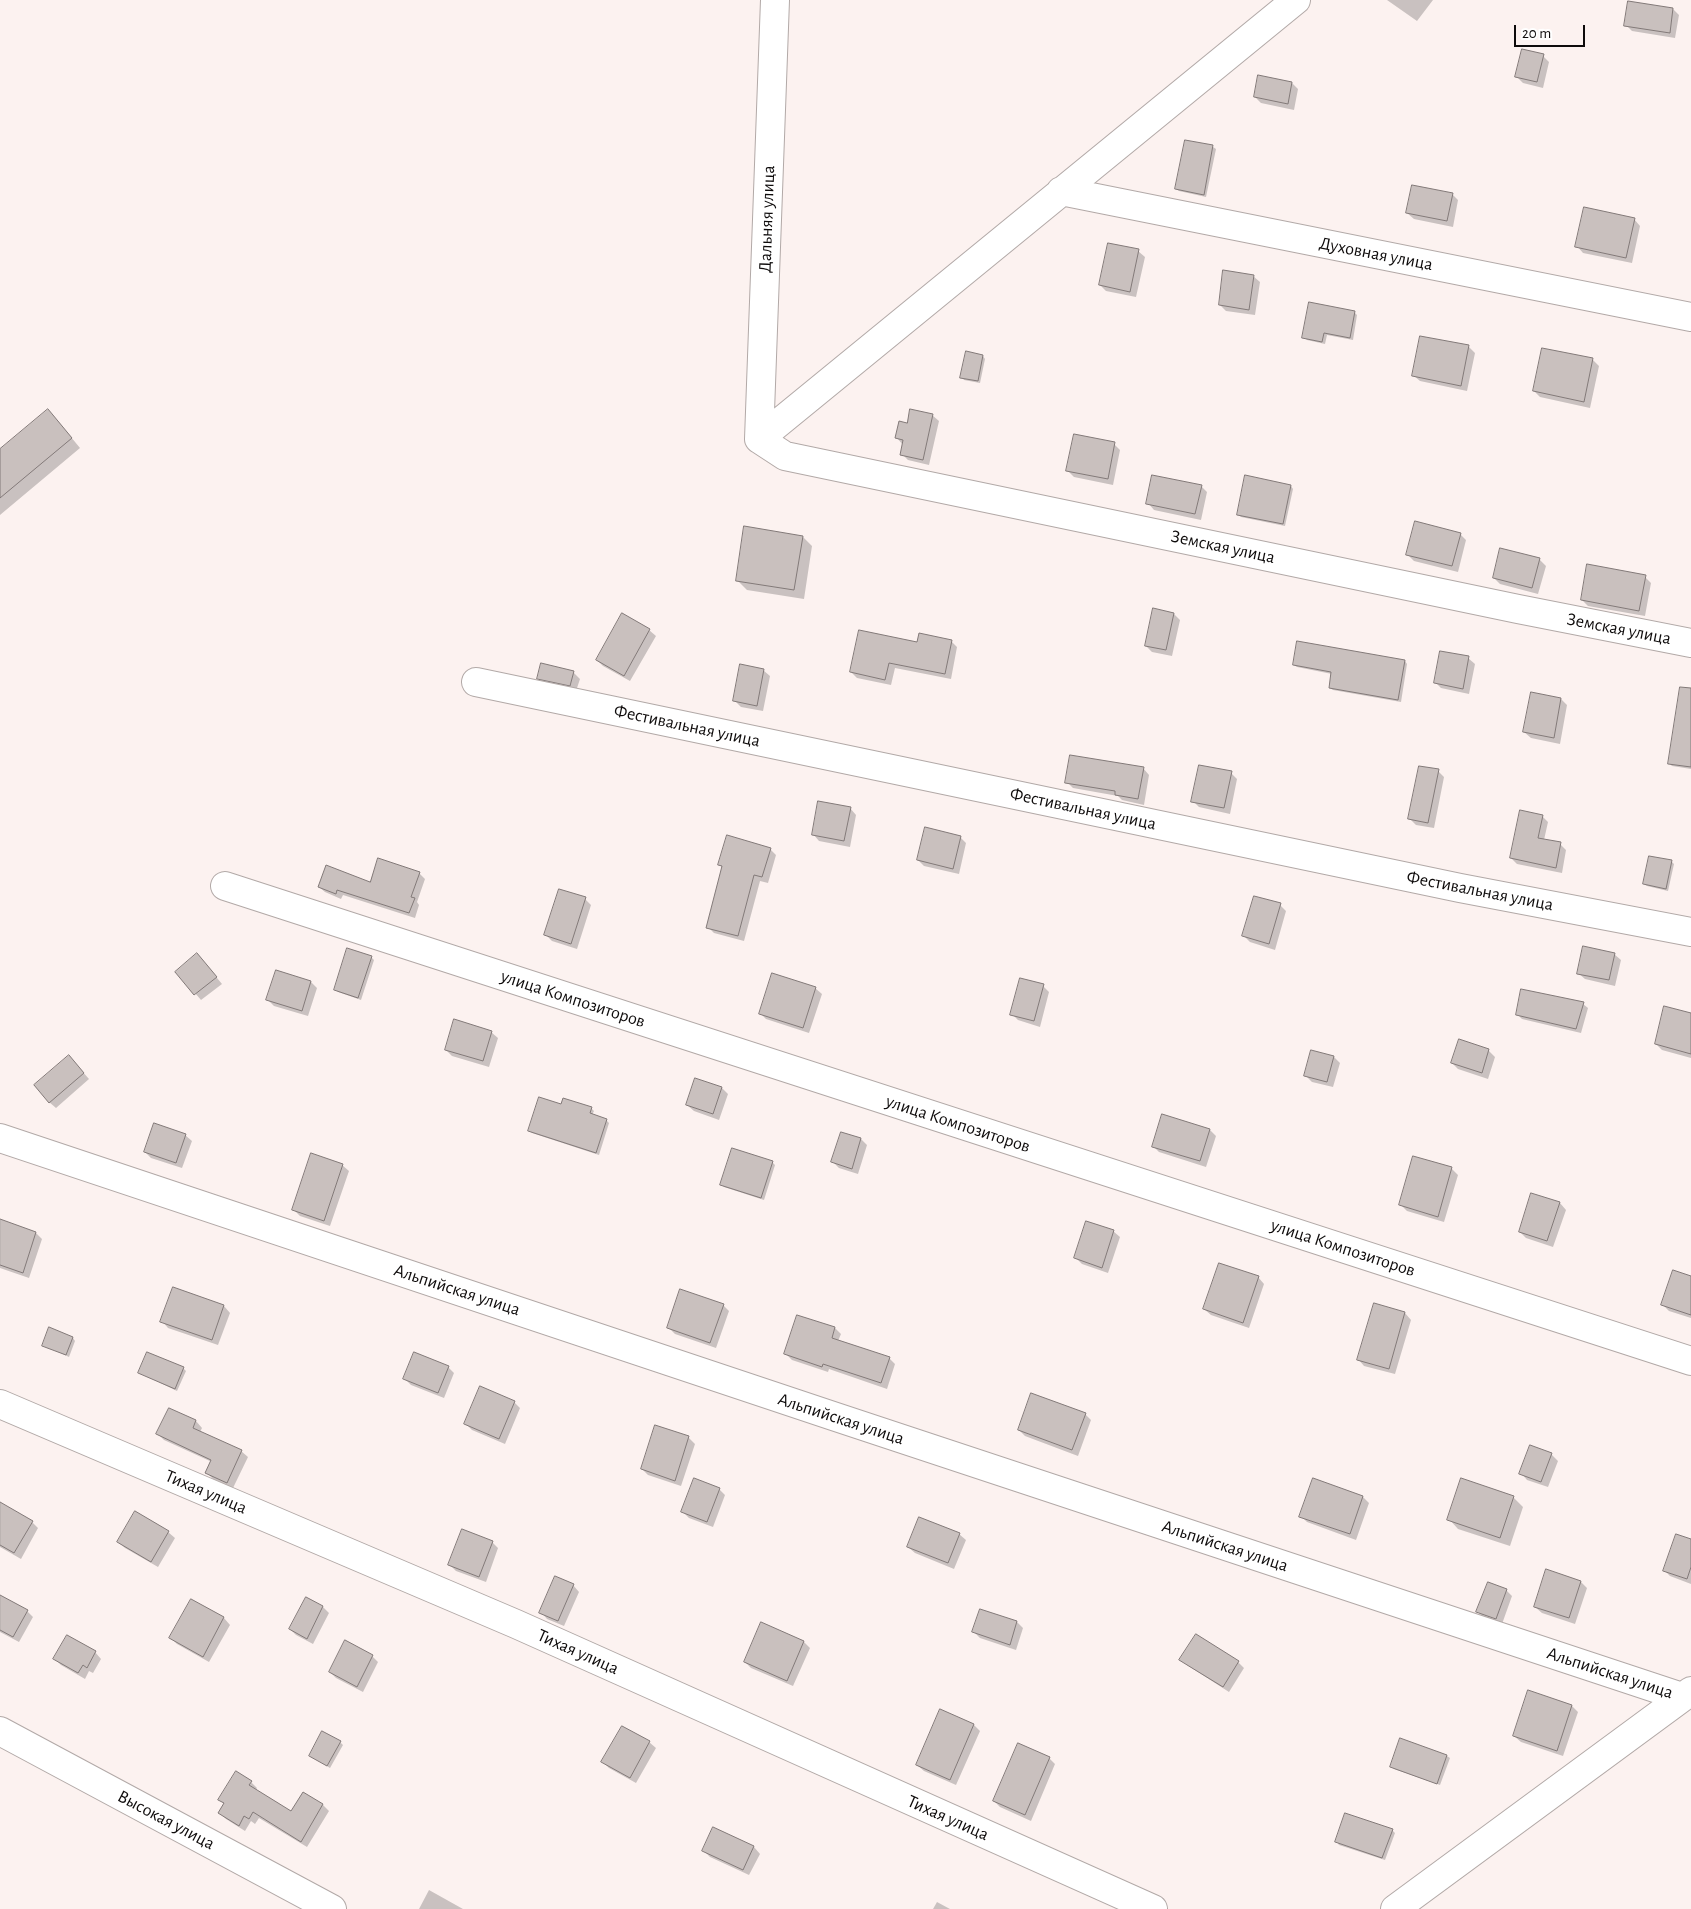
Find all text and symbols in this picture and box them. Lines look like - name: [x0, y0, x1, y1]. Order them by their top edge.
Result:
- scale bar: [1516, 15, 1587, 47]
- text: 20 m: [1522, 26, 1551, 41]
- street label: Дальняя улица: [754, 165, 780, 273]
- street label: Духовная улица: [1317, 232, 1435, 276]
- street label: Земская улица: [1169, 525, 1277, 569]
- street label: Земская улица: [1565, 608, 1673, 650]
- street label: Фестивальная улица: [612, 700, 762, 752]
- street label: Фестивальная улица: [1008, 783, 1158, 835]
- street label: Фестивальная улица: [1405, 866, 1555, 916]
- street label: улица Композиторов: [498, 965, 648, 1033]
- street label: улица Композиторов: [883, 1090, 1033, 1158]
- street label: улица Композиторов: [1268, 1214, 1418, 1282]
- street label: Альпийская улица: [391, 1259, 523, 1321]
- street label: Альпийская улица: [775, 1388, 907, 1450]
- street label: Тихая улица: [162, 1465, 250, 1519]
- street label: Альпийская улица: [1159, 1515, 1291, 1577]
- street label: Тихая улица: [534, 1624, 622, 1680]
- street label: Альпийская улица: [1544, 1642, 1676, 1704]
- street label: Высокая улица: [114, 1785, 218, 1855]
- street label: Тихая улица: [904, 1790, 992, 1846]

